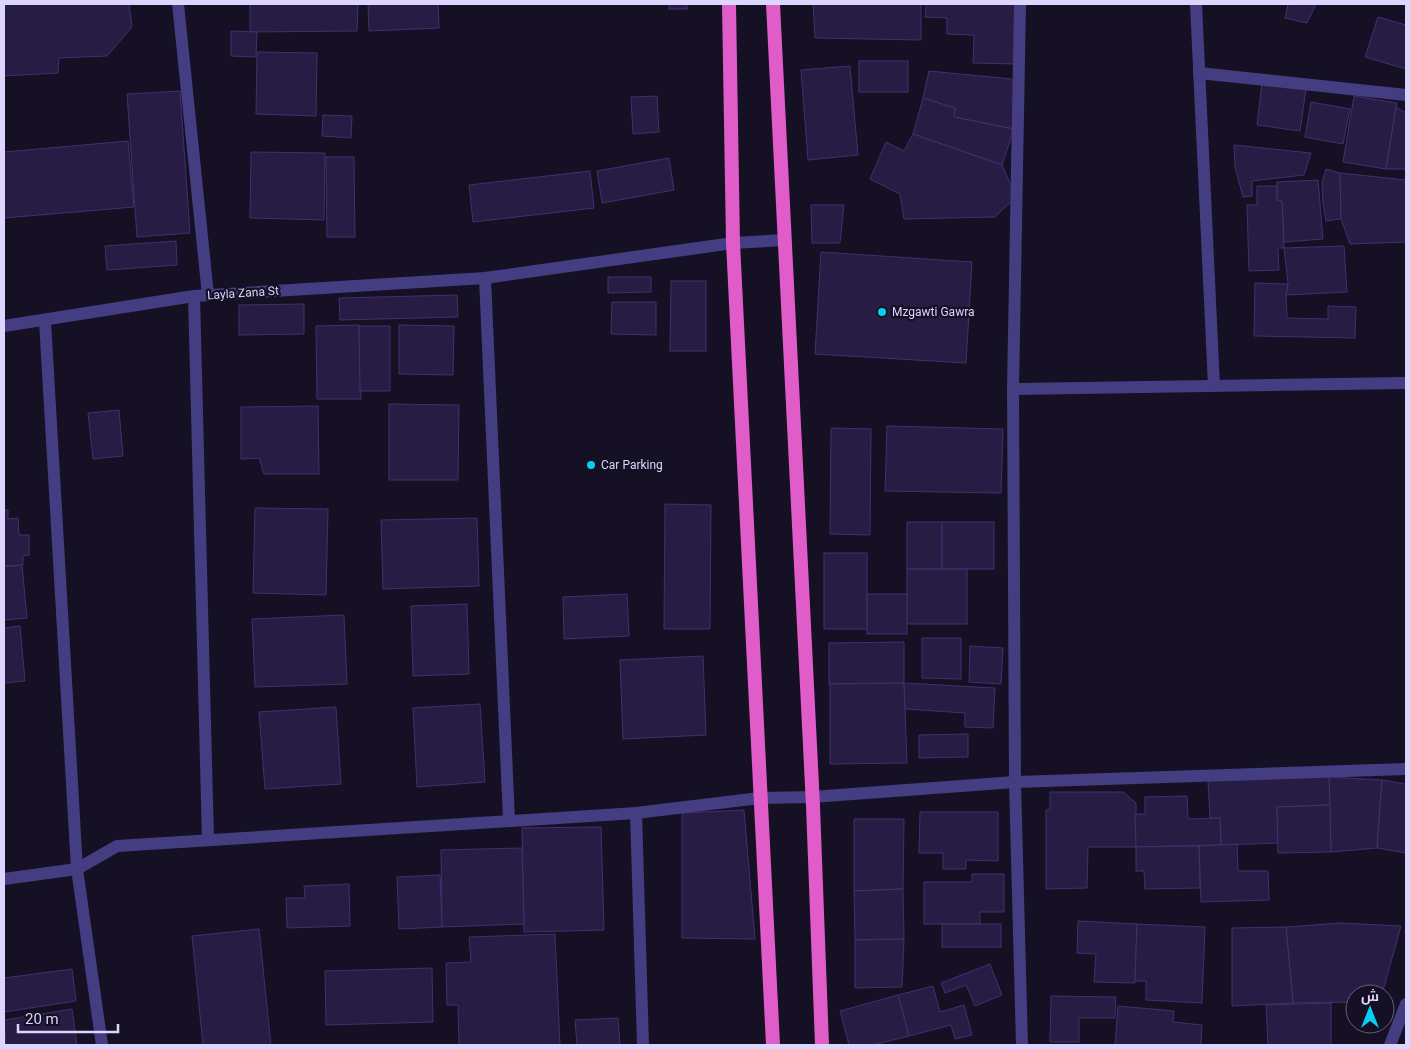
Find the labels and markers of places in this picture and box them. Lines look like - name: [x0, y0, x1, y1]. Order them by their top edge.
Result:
- place label: Mzgawti Gawra: [892, 305, 975, 319]
- marker: Mzgawti Gawra: [876, 306, 888, 318]
- place label: Car Parking: [601, 458, 663, 472]
- marker: Car Parking: [585, 459, 597, 471]

